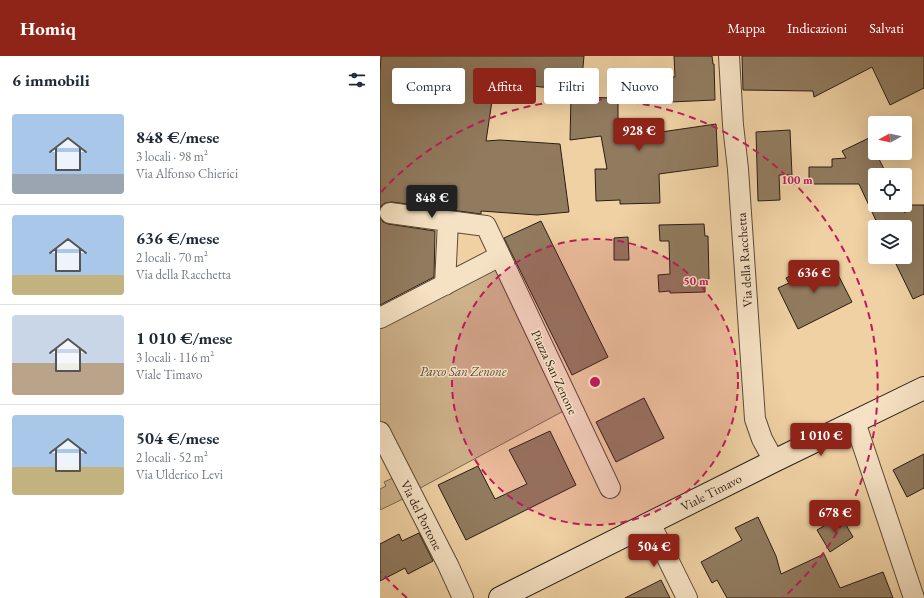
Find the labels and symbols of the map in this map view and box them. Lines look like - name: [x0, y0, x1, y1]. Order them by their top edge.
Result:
- north arrow: [868, 116, 912, 160]
- pin: 928 €: [611, 118, 667, 152]
- text: 100 m: [781, 172, 813, 188]
- pin: 848 €: [404, 185, 460, 219]
- street label: Via della Racchetta: [733, 211, 756, 308]
- pin: 636 €: [786, 260, 842, 294]
- text: 50 m: [683, 273, 709, 289]
- street label: Piazza San Zenone: [527, 327, 582, 417]
- park label: Parco San Zenone: [420, 363, 507, 380]
- centre of rings: [588, 375, 602, 389]
- pin: 1 010 €: [784, 423, 858, 457]
- street label: Viale Timavo: [678, 470, 745, 515]
- street label: Via del Portone: [397, 477, 447, 553]
- pin: 678 €: [807, 500, 863, 534]
- pin: 504 €: [626, 534, 682, 568]

